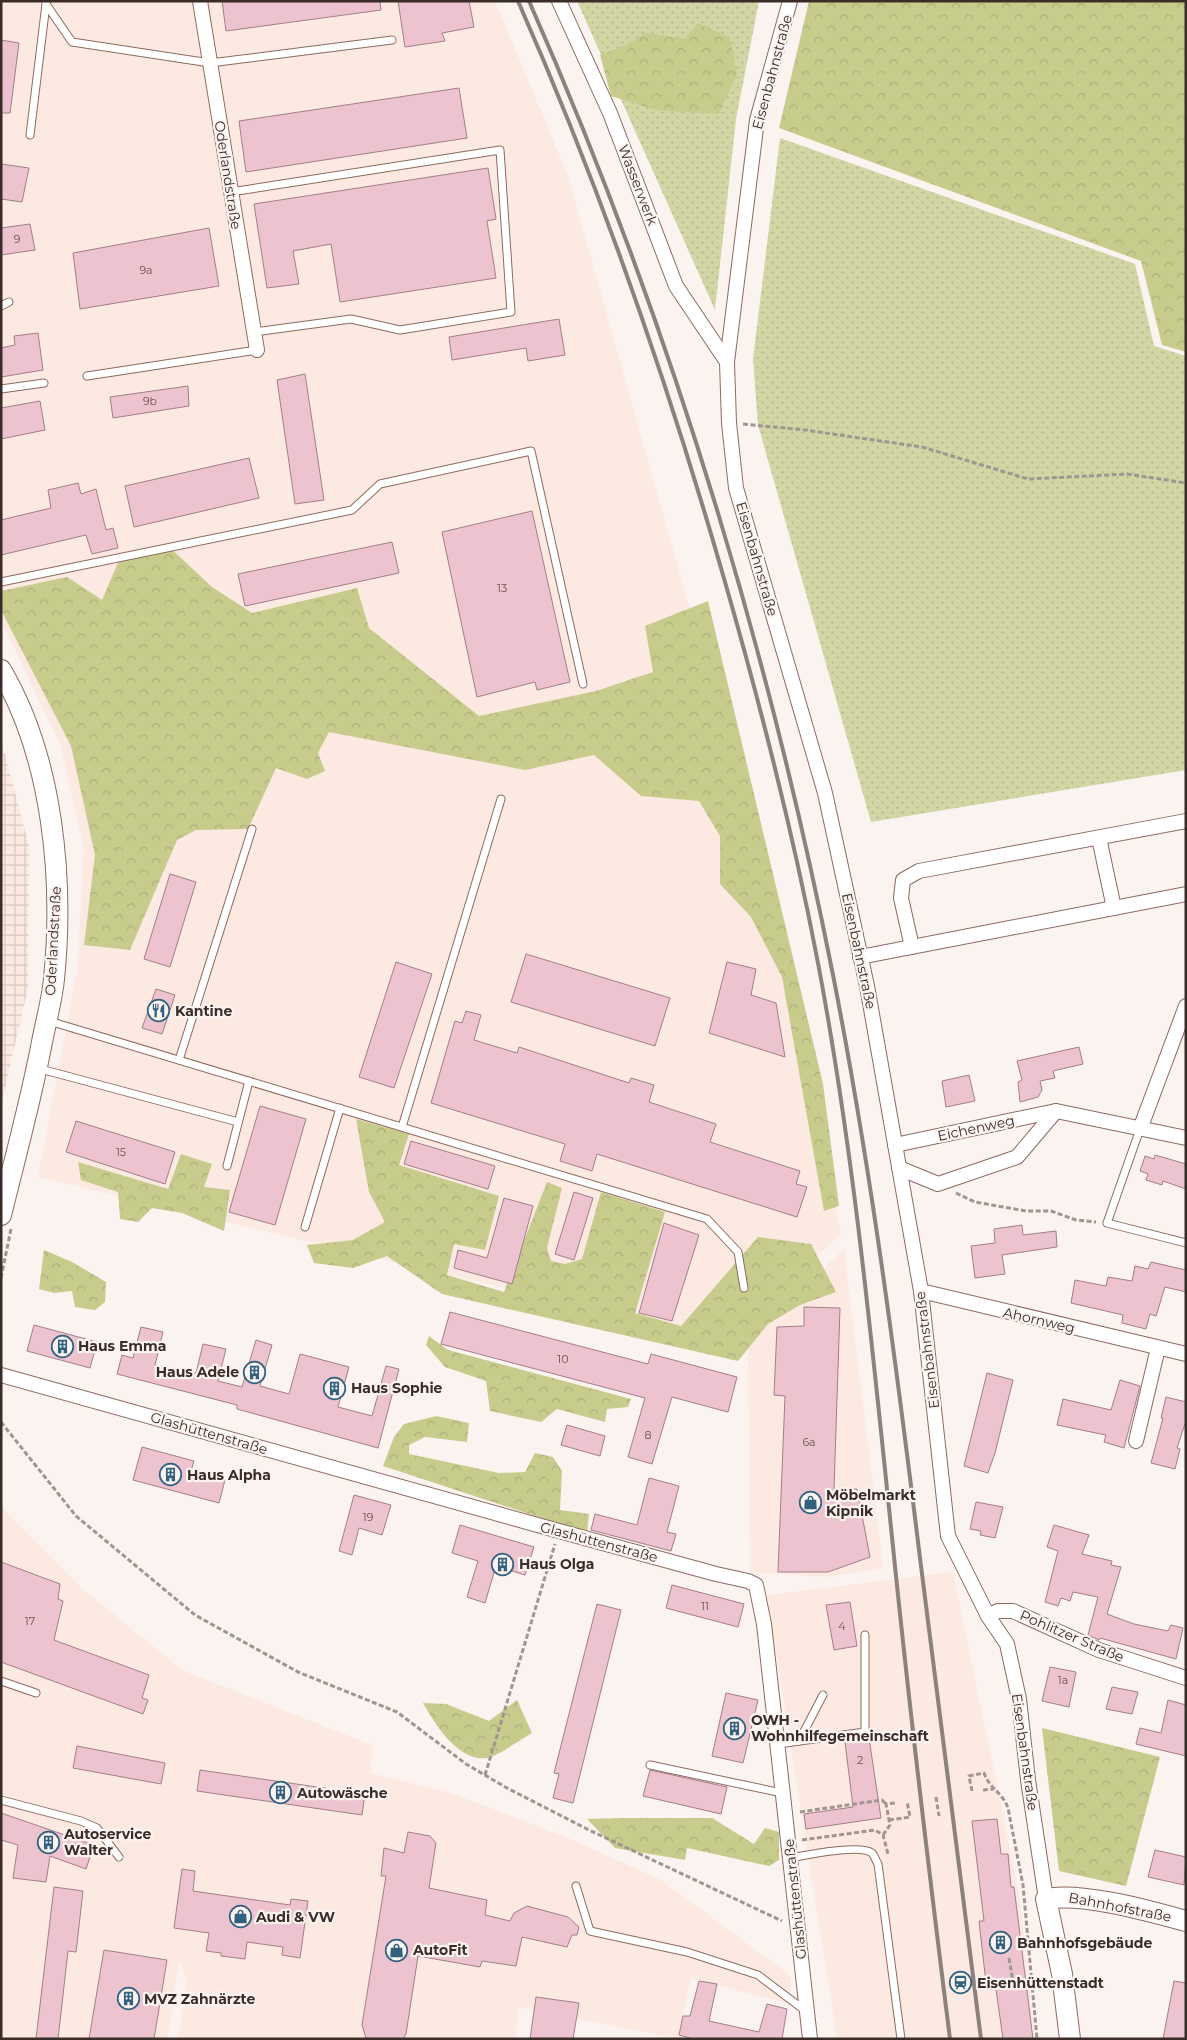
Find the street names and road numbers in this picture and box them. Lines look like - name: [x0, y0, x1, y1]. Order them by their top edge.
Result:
- street label: Eisenbahnstraße: [748, 13, 796, 131]
- street label: Oderlandstraße: [211, 119, 245, 231]
- street label: Wasserwerk: [614, 142, 662, 229]
- street label: Eisenbahnstraße: [732, 500, 782, 618]
- street label: Oderlandstraße: [41, 886, 65, 996]
- street label: Eisenbahnstraße: [838, 891, 880, 1011]
- street label: Eichenweg: [936, 1111, 1016, 1145]
- street label: Eisenbahnstraße: [911, 1290, 943, 1410]
- street label: Ahornweg: [1001, 1303, 1077, 1337]
- street label: Glashüttenstraße: [148, 1408, 270, 1458]
- street label: Glashüttenstraße: [538, 1518, 660, 1566]
- street label: Pohlitzer Straße: [1017, 1606, 1127, 1666]
- street label: Eisenbahnstraße: [1008, 1692, 1042, 1812]
- street label: Glashüttenstraße: [780, 1838, 810, 1960]
- street label: Bahnhofstraße: [1067, 1888, 1173, 1926]

